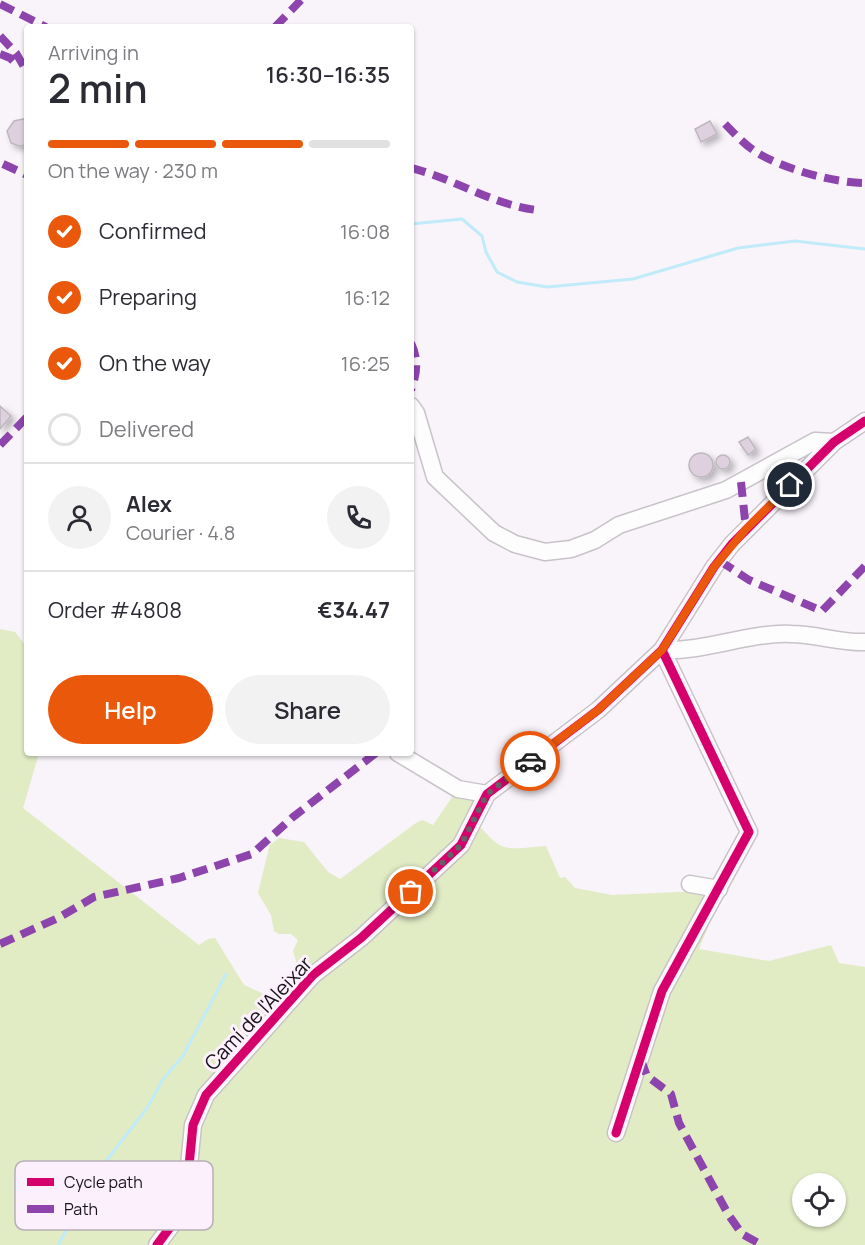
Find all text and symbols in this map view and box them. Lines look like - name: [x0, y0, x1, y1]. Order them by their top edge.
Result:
- text: Arriving in: [48, 39, 139, 66]
- text: 16:30–16:35: [266, 60, 390, 90]
- text: 2 min: [48, 61, 147, 115]
- text: On the way · 230 m: [48, 157, 218, 184]
- icon: check: [48, 215, 81, 248]
- text: Confirmed: [99, 216, 207, 246]
- text: 16:08: [340, 218, 390, 245]
- icon: check: [48, 281, 81, 314]
- text: Preparing: [99, 282, 197, 312]
- text: 16:12: [345, 284, 390, 311]
- icon: check: [48, 347, 81, 380]
- text: On the way: [99, 348, 211, 378]
- text: 16:25: [341, 350, 390, 377]
- text: Delivered: [99, 414, 194, 444]
- pin: [764, 459, 815, 510]
- icon: home: [773, 468, 806, 501]
- button: person: [48, 486, 111, 549]
- button: phone: [327, 486, 390, 549]
- text: Alex: [126, 489, 172, 519]
- text: Courier · 4.8: [126, 519, 235, 546]
- text: Order #4808: [48, 595, 182, 625]
- text: €34.47: [317, 595, 390, 625]
- button: Help: [48, 675, 213, 744]
- button: Share: [225, 675, 390, 744]
- courier: [500, 731, 560, 791]
- icon: car: [514, 745, 547, 778]
- pin: [385, 866, 436, 917]
- icon: bag: [394, 875, 427, 908]
- street label: Camí de l'Aleixar: [198, 950, 318, 1076]
- legend: [15, 1161, 213, 1230]
- text: Cycle path: [64, 1171, 143, 1193]
- map controls: [792, 1173, 846, 1227]
- button: locate: [792, 1173, 846, 1227]
- text: Path: [64, 1198, 98, 1220]

